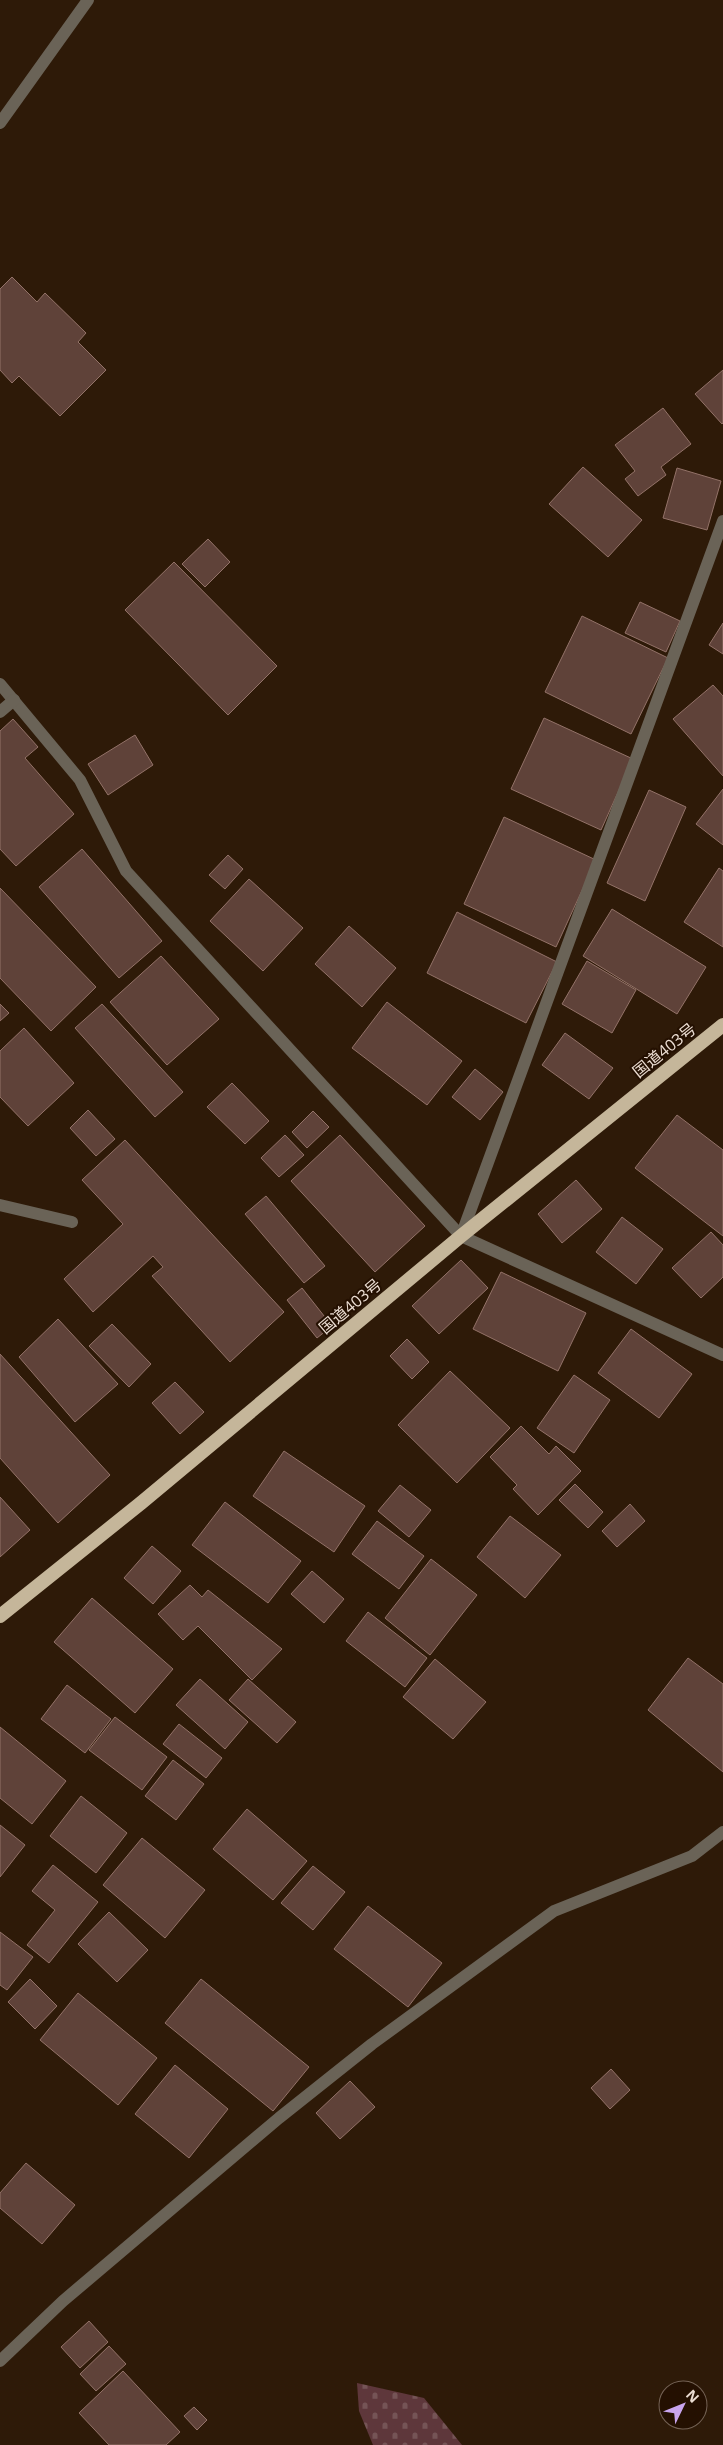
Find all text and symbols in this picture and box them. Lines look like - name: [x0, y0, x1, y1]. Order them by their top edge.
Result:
- street label: 国道403号: [628, 1018, 700, 1082]
- street label: 国道403号: [314, 1273, 386, 1339]
- north arrow: [658, 2380, 708, 2430]
- text: N: [682, 2385, 704, 2406]

